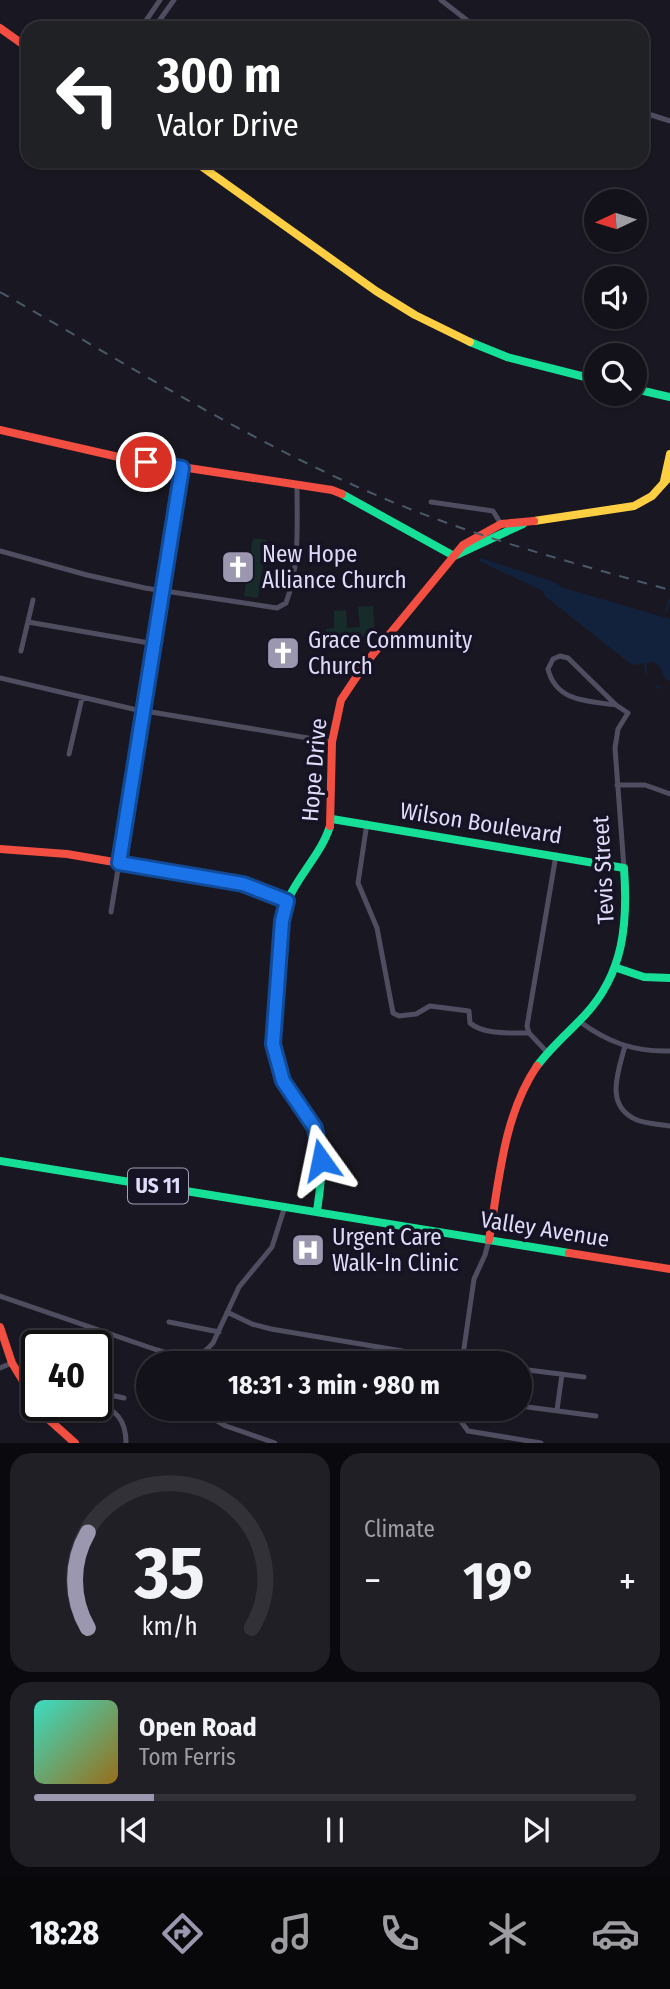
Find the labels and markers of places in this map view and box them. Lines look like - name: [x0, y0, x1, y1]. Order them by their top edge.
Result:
- pin: [116, 432, 176, 492]
- place label: New Hope Alliance Church: [262, 540, 407, 594]
- church icon: New Hope Alliance Church: [219, 548, 257, 586]
- place label: Grace Community Church: [308, 626, 473, 680]
- church icon: Grace Community Church: [264, 634, 302, 672]
- place label: Urgent Care Walk-In Clinic: [332, 1223, 459, 1277]
- hospital icon: Urgent Care Walk-In Clinic: [289, 1231, 327, 1269]

